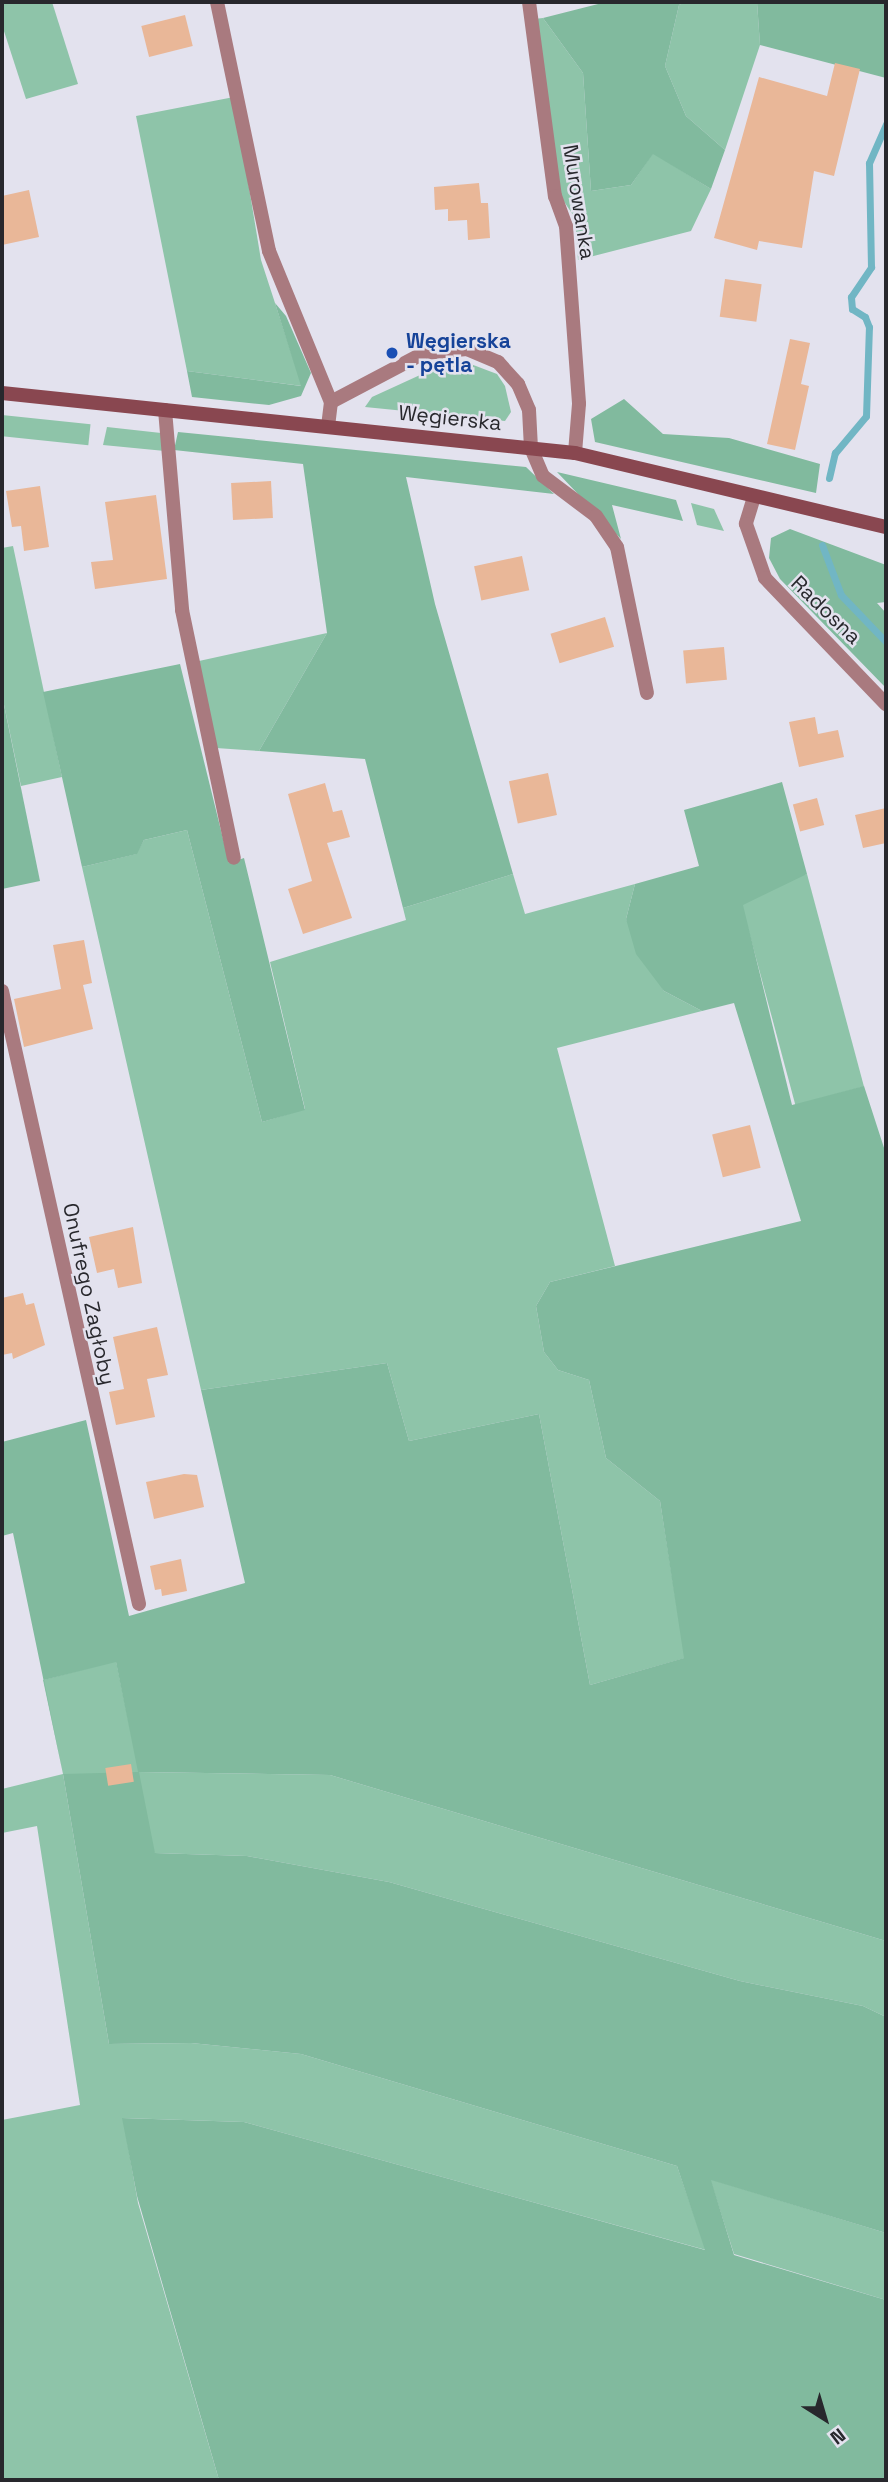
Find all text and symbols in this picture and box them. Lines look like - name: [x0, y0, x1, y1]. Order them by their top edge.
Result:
- street label: Murowanka: [557, 143, 601, 261]
- place label: Węgierska - pętla: [406, 328, 511, 378]
- marker: Węgierska - pętla: [384, 345, 400, 361]
- street label: Węgierska: [397, 400, 503, 436]
- street label: Radosna: [786, 571, 866, 649]
- street label: Onufrego Zagłoby: [57, 1201, 121, 1387]
- north arrow: [790, 2384, 860, 2454]
- text: N: [825, 2422, 851, 2450]

